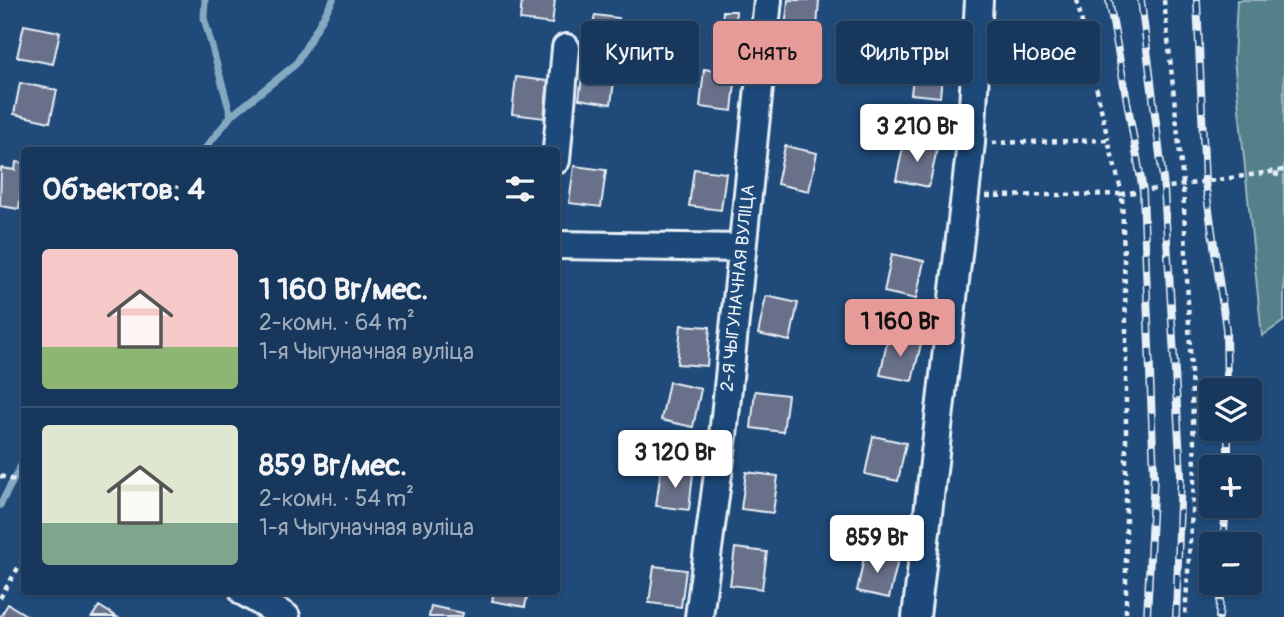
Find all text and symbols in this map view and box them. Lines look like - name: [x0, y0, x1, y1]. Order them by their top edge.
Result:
- chip: Купить: [581, 21, 699, 84]
- chip: Снять: [713, 21, 822, 84]
- chip: Фильтры: [836, 21, 973, 84]
- chip: Новое: [987, 21, 1100, 84]
- pin: 3 210 Br: [845, 104, 989, 164]
- text: 3 210 Br: [876, 112, 958, 141]
- icon: filters: [501, 170, 539, 208]
- text: Объектов: 4: [42, 171, 205, 208]
- street label: 2-Я ЧЫГУНАЧНАЯ ВУЛІЦА: [716, 183, 760, 393]
- text: 1 160 Br/мес.: [259, 271, 428, 308]
- icon: home: [98, 277, 182, 361]
- pin: 1 160 Br: [828, 300, 972, 359]
- text: 1 160 Br: [861, 307, 939, 336]
- text: 2-комн. · 64 m²: [259, 308, 415, 337]
- text: 1-я Чыгуначная вуліца: [259, 337, 474, 366]
- map controls: [1199, 378, 1262, 595]
- button: layers: [1199, 378, 1262, 441]
- pin: 3 120 Br: [603, 430, 747, 490]
- text: 3 120 Br: [634, 438, 716, 467]
- text: 859 Br/мес.: [259, 447, 407, 484]
- icon: home: [98, 453, 182, 537]
- button: +: [1199, 455, 1262, 518]
- text: 2-комн. · 54 m²: [259, 484, 414, 513]
- text: 1-я Чыгуначная вуліца: [259, 513, 474, 542]
- pin: 859 Br: [820, 516, 934, 575]
- text: 859 Br: [846, 523, 908, 552]
- button: −: [1199, 532, 1262, 595]

